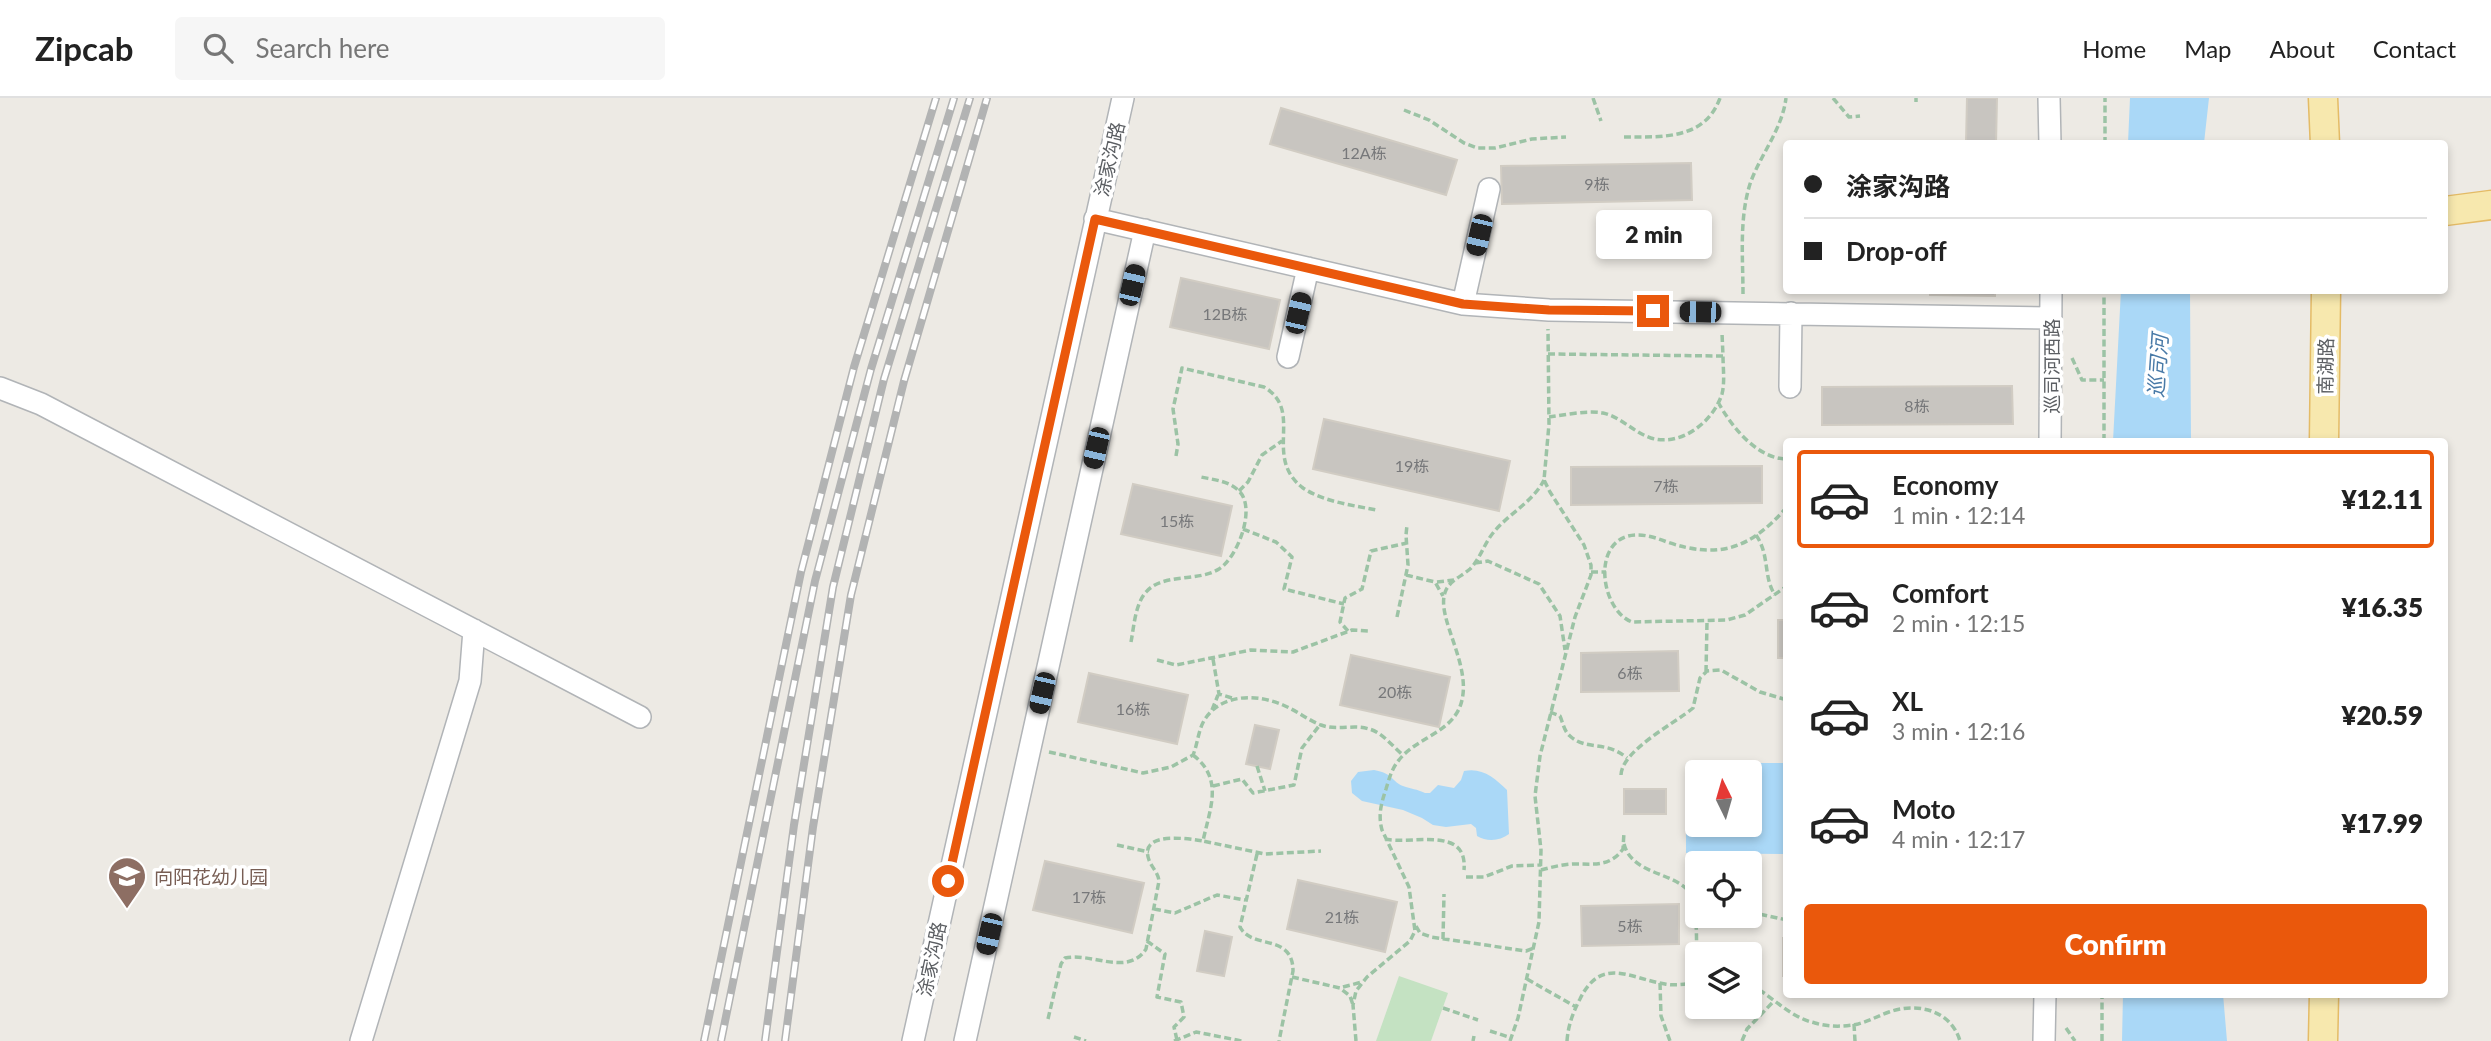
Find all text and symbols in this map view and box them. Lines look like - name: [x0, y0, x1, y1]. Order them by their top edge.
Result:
- search box: [175, 17, 665, 80]
- text: Zipcab: [35, 28, 133, 68]
- icon: search: [199, 29, 237, 67]
- text: Search here: [255, 32, 390, 64]
- text: Home: [2082, 34, 2146, 63]
- text: Map: [2184, 34, 2232, 63]
- text: About: [2270, 34, 2335, 63]
- text: Contact: [2373, 34, 2456, 63]
- street label: 涂家沟路: [1089, 119, 1129, 199]
- house number: 12A栋: [1341, 143, 1387, 162]
- text: 涂家沟路: [1846, 170, 1950, 202]
- house number: 9栋: [1584, 174, 1610, 193]
- callout: 2 min: [1595, 209, 1711, 258]
- car: [1465, 212, 1494, 258]
- text: 2 min: [1625, 220, 1683, 248]
- text: Drop-off: [1846, 235, 1947, 267]
- car: [1118, 262, 1147, 308]
- car: [1284, 290, 1313, 336]
- route end: [1637, 295, 1669, 327]
- car: [1679, 301, 1722, 323]
- house number: 12B栋: [1203, 304, 1247, 323]
- street label: 巡司河西路: [2040, 318, 2063, 414]
- water label: 巡司河: [2142, 330, 2172, 398]
- street label: 南湖路: [2313, 337, 2337, 395]
- house number: 8栋: [1904, 396, 1930, 415]
- car: [1082, 425, 1111, 471]
- house number: 19栋: [1395, 456, 1429, 475]
- icon: car: [1808, 468, 1871, 531]
- text: Economy: [1892, 469, 1998, 501]
- house number: 7栋: [1653, 476, 1679, 495]
- text: ¥12.11: [2341, 483, 2423, 515]
- text: 1 min · 12:14: [1892, 501, 2025, 529]
- house number: 15栋: [1160, 511, 1194, 530]
- icon: car: [1808, 576, 1871, 639]
- text: Comfort: [1892, 577, 1989, 609]
- text: ¥16.35: [2341, 591, 2423, 623]
- text: 2 min · 12:15: [1892, 609, 2025, 637]
- house number: 6栋: [1617, 663, 1643, 682]
- car: [1028, 670, 1057, 716]
- house number: 20栋: [1378, 682, 1412, 701]
- icon: car: [1808, 684, 1871, 747]
- text: XL: [1892, 685, 1923, 717]
- house number: 16栋: [1116, 699, 1150, 718]
- text: ¥20.59: [2341, 699, 2423, 731]
- text: 3 min · 12:16: [1892, 717, 2025, 745]
- north arrow: [1685, 760, 1762, 836]
- map controls: [1685, 760, 1762, 1019]
- icon: car: [1808, 792, 1871, 855]
- text: Moto: [1892, 793, 1955, 825]
- text: ¥17.99: [2341, 807, 2423, 839]
- text: 4 min · 12:17: [1892, 825, 2025, 853]
- button: locate: [1685, 851, 1762, 928]
- school or university icon: 向阳花幼儿园: [106, 855, 148, 910]
- place label: 向阳花幼儿园: [154, 865, 268, 888]
- route start: [932, 865, 964, 897]
- house number: 17栋: [1072, 887, 1106, 906]
- button: Confirm: [1804, 904, 2427, 984]
- house number: 21栋: [1325, 907, 1359, 926]
- car: [975, 911, 1004, 957]
- house number: 5栋: [1617, 916, 1643, 935]
- street label: 涂家沟路: [912, 919, 950, 999]
- button: layers: [1685, 942, 1762, 1019]

